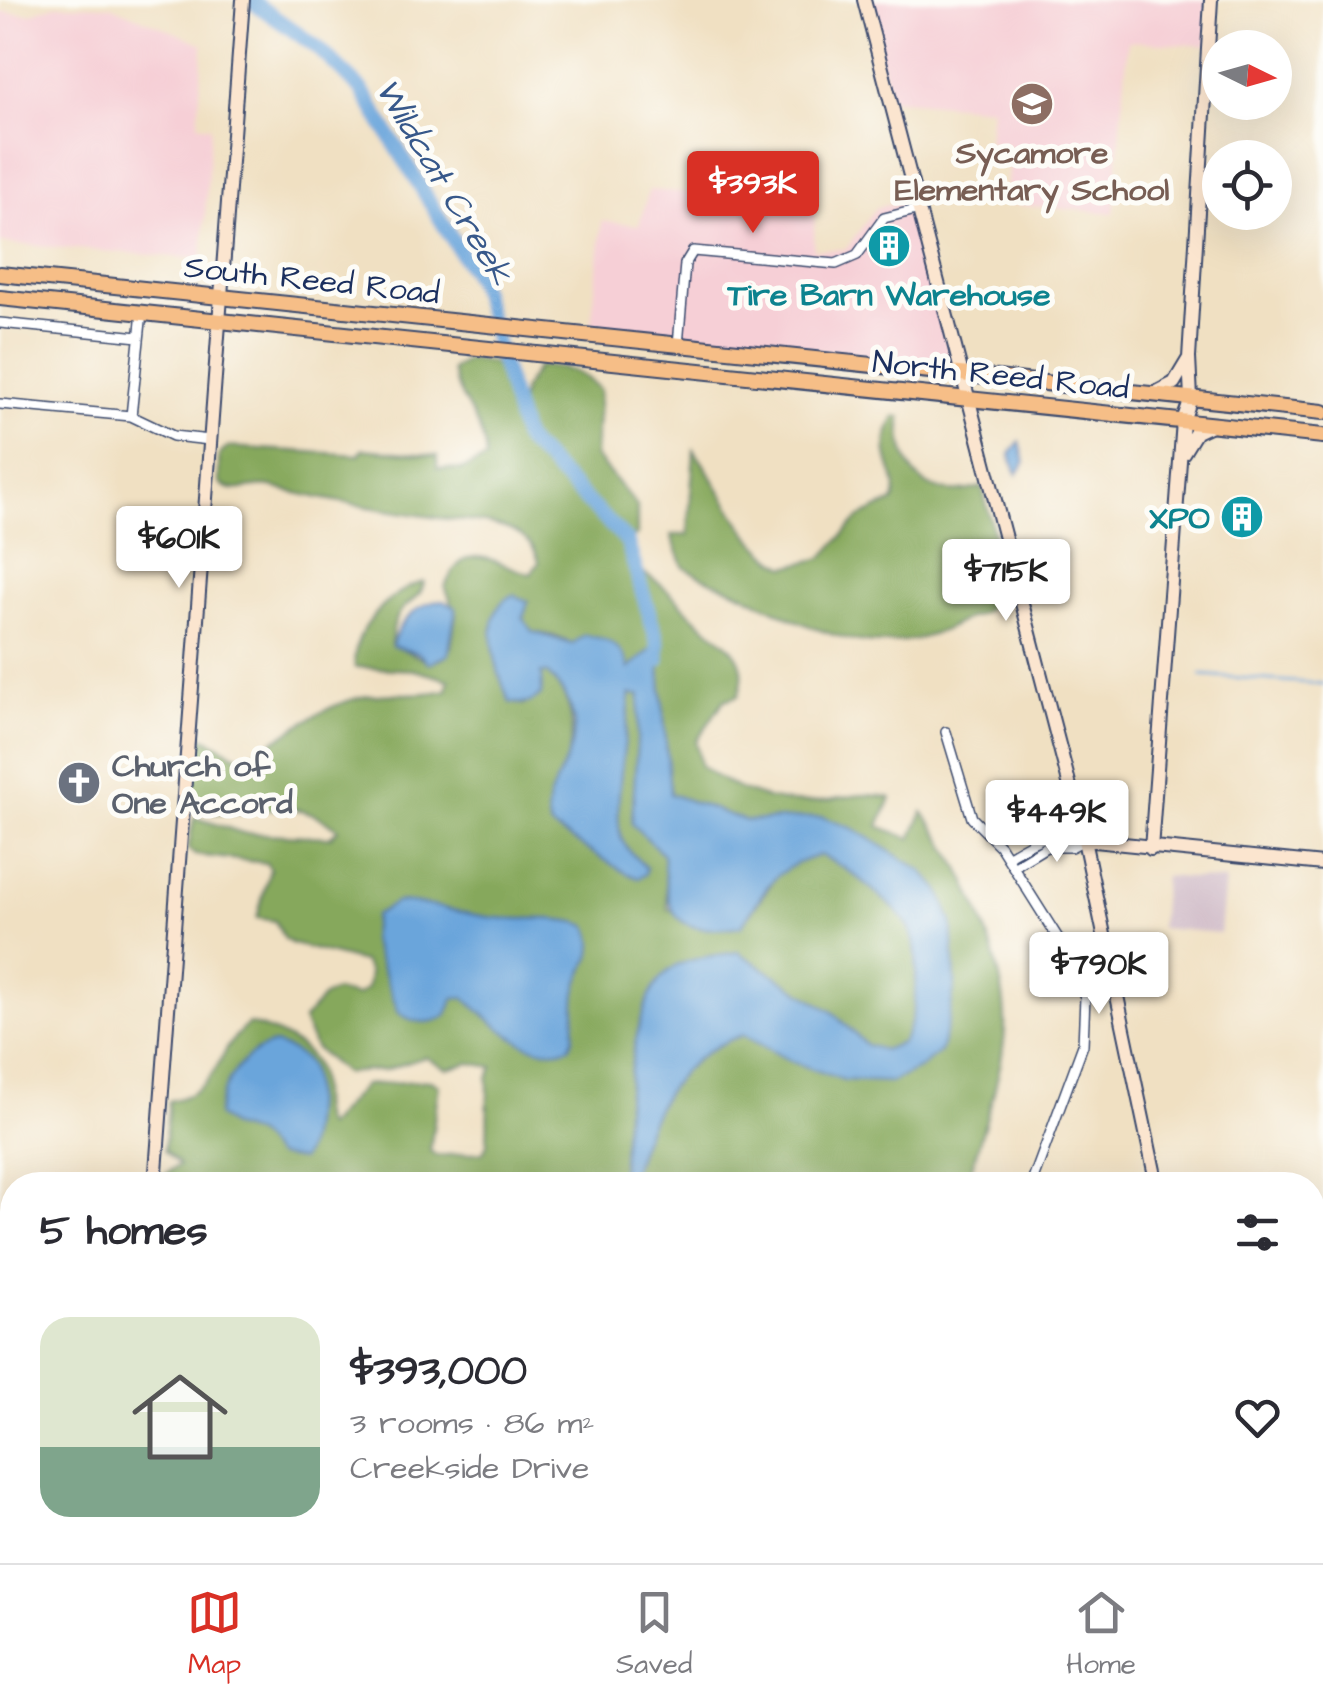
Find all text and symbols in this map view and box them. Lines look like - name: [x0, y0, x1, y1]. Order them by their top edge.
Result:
- north arrow: [1202, 30, 1292, 120]
- map controls: [1202, 30, 1292, 230]
- water label: Wildcat Creek: [363, 69, 526, 296]
- school or university icon: Sycamore Elementary School: [1009, 81, 1055, 127]
- place label: Sycamore Elementary School: [895, 131, 1169, 214]
- button: locate: [1202, 140, 1292, 230]
- pin: $393K: [683, 151, 823, 236]
- text: $393K: [709, 161, 797, 206]
- building icon: Tire Barn Warehouse: [866, 223, 912, 269]
- street label: South Reed Road: [182, 245, 442, 316]
- place label: Tire Barn Warehouse: [727, 273, 1050, 318]
- street label: North Reed Road: [870, 340, 1131, 411]
- building icon: XPO: [1219, 494, 1265, 540]
- place label: XPO: [1149, 496, 1210, 541]
- pin: $601K: [109, 506, 249, 591]
- text: $601K: [138, 516, 220, 561]
- pin: $715K: [936, 539, 1076, 624]
- text: $715K: [964, 549, 1048, 594]
- place label: Church of One Accord: [112, 744, 293, 826]
- church icon: Church of One Accord: [56, 760, 102, 806]
- pin: $449K: [987, 780, 1127, 865]
- text: $449K: [1008, 790, 1106, 835]
- pin: $790K: [1029, 932, 1169, 1017]
- text: $790K: [1051, 942, 1147, 987]
- text: 5 homes: [40, 1203, 207, 1261]
- icon: filters: [1230, 1205, 1285, 1260]
- text: $393,000: [350, 1343, 527, 1401]
- icon: home: [120, 1357, 240, 1477]
- icon: heart: [1230, 1390, 1285, 1445]
- text: 3 rooms · 86 m²: [350, 1401, 594, 1446]
- text: Creekside Drive: [350, 1446, 589, 1491]
- tab: Map: [187, 1585, 242, 1684]
- tab: Saved: [616, 1585, 692, 1684]
- tab: Home: [1066, 1585, 1136, 1684]

